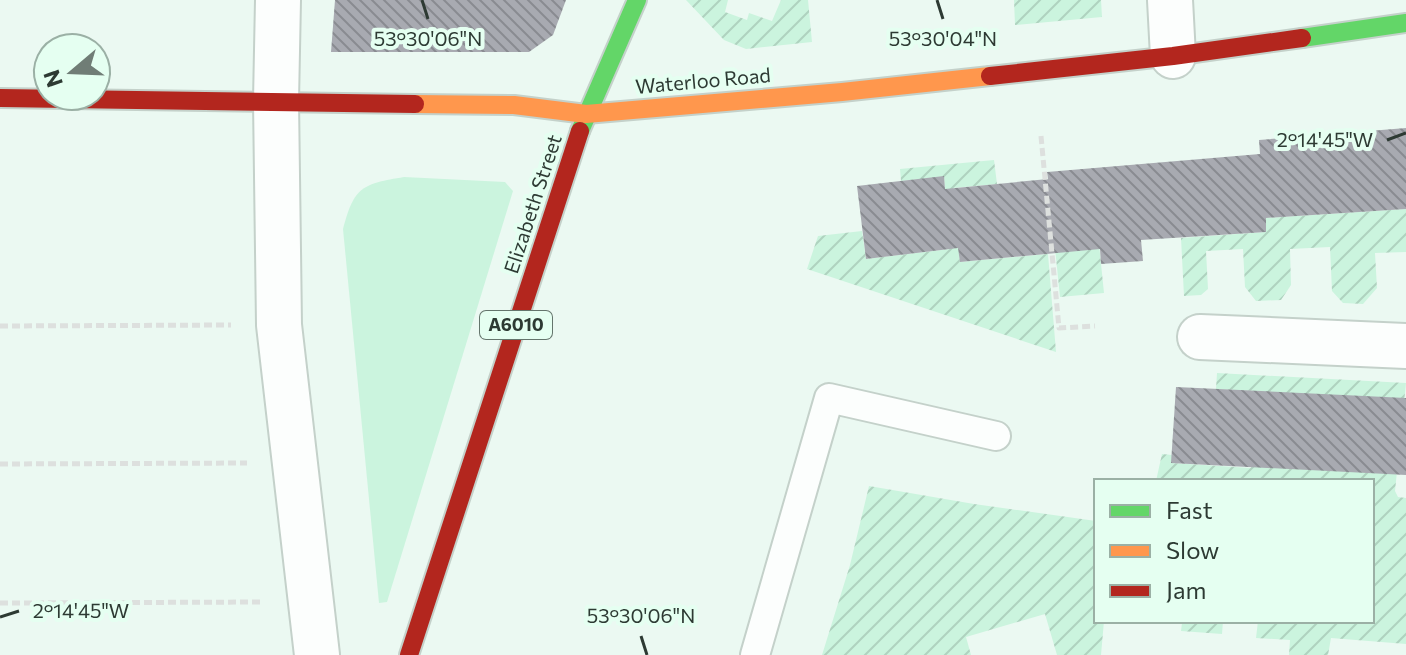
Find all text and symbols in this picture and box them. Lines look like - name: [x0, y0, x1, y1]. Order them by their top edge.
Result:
- text: 53°30'06"N: [374, 26, 482, 50]
- text: 53°30'04"N: [889, 26, 997, 50]
- north arrow: [32, 32, 112, 112]
- street label: Waterloo Road: [634, 62, 772, 98]
- text: N: [37, 66, 68, 91]
- text: 2°14'45"W: [1277, 127, 1373, 151]
- street label: Elizabeth Street: [498, 131, 566, 276]
- road number: A6010: [480, 311, 552, 339]
- legend: [1094, 479, 1374, 623]
- text: Fast: [1166, 495, 1213, 524]
- text: Slow: [1166, 535, 1219, 564]
- text: Jam: [1166, 575, 1206, 604]
- text: 2°14'45"W: [33, 598, 129, 622]
- text: 53°30'06"N: [587, 603, 695, 627]

